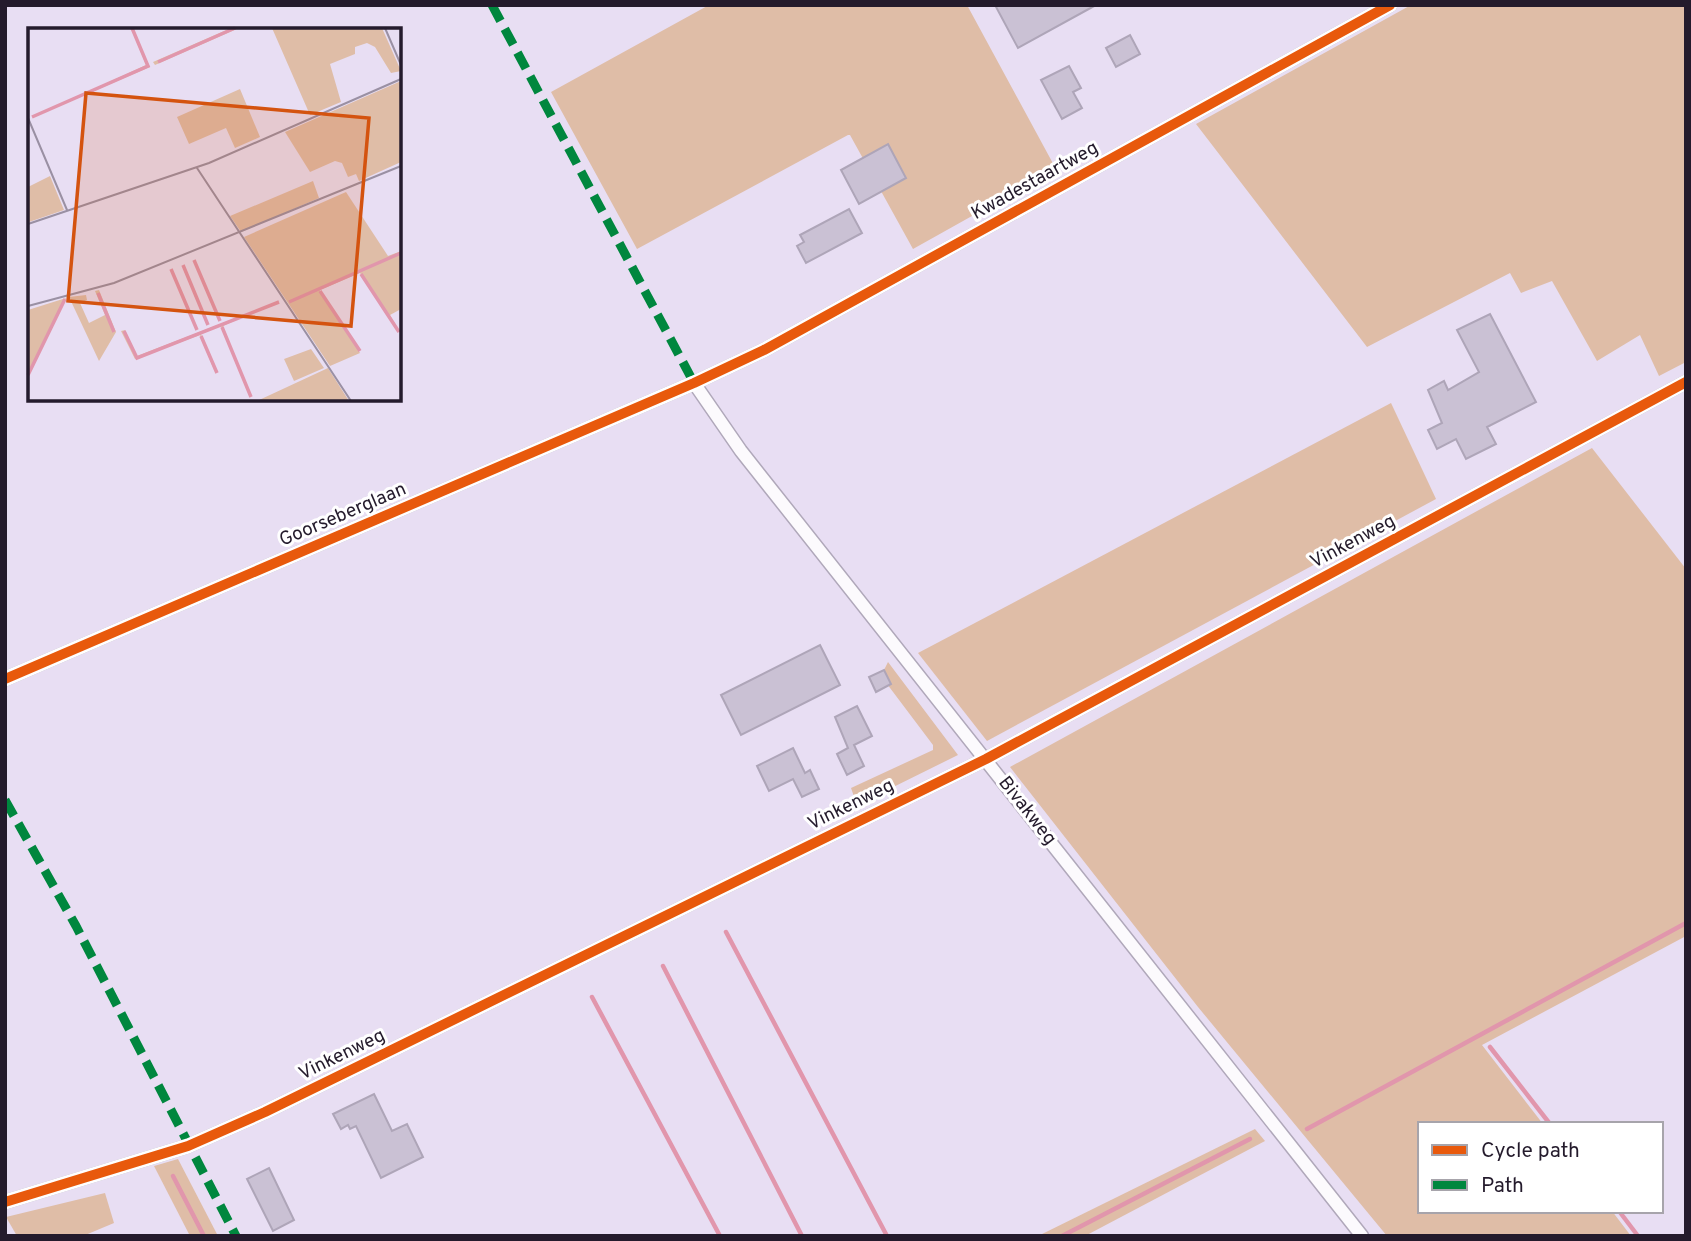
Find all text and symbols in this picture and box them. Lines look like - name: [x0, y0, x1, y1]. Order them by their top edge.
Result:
- inset map: [28, 28, 401, 401]
- street label: Kwadestaartweg: [967, 136, 1103, 226]
- street label: Goorseberglaan: [276, 477, 410, 553]
- street label: Vinkenweg: [1306, 510, 1400, 574]
- street label: Bivakweg: [993, 772, 1061, 850]
- street label: Vinkenweg: [804, 774, 898, 836]
- street label: Vinkenweg: [295, 1024, 389, 1086]
- legend: [1418, 1122, 1663, 1213]
- text: Cycle path: [1481, 1138, 1580, 1165]
- text: Path: [1481, 1173, 1524, 1200]

